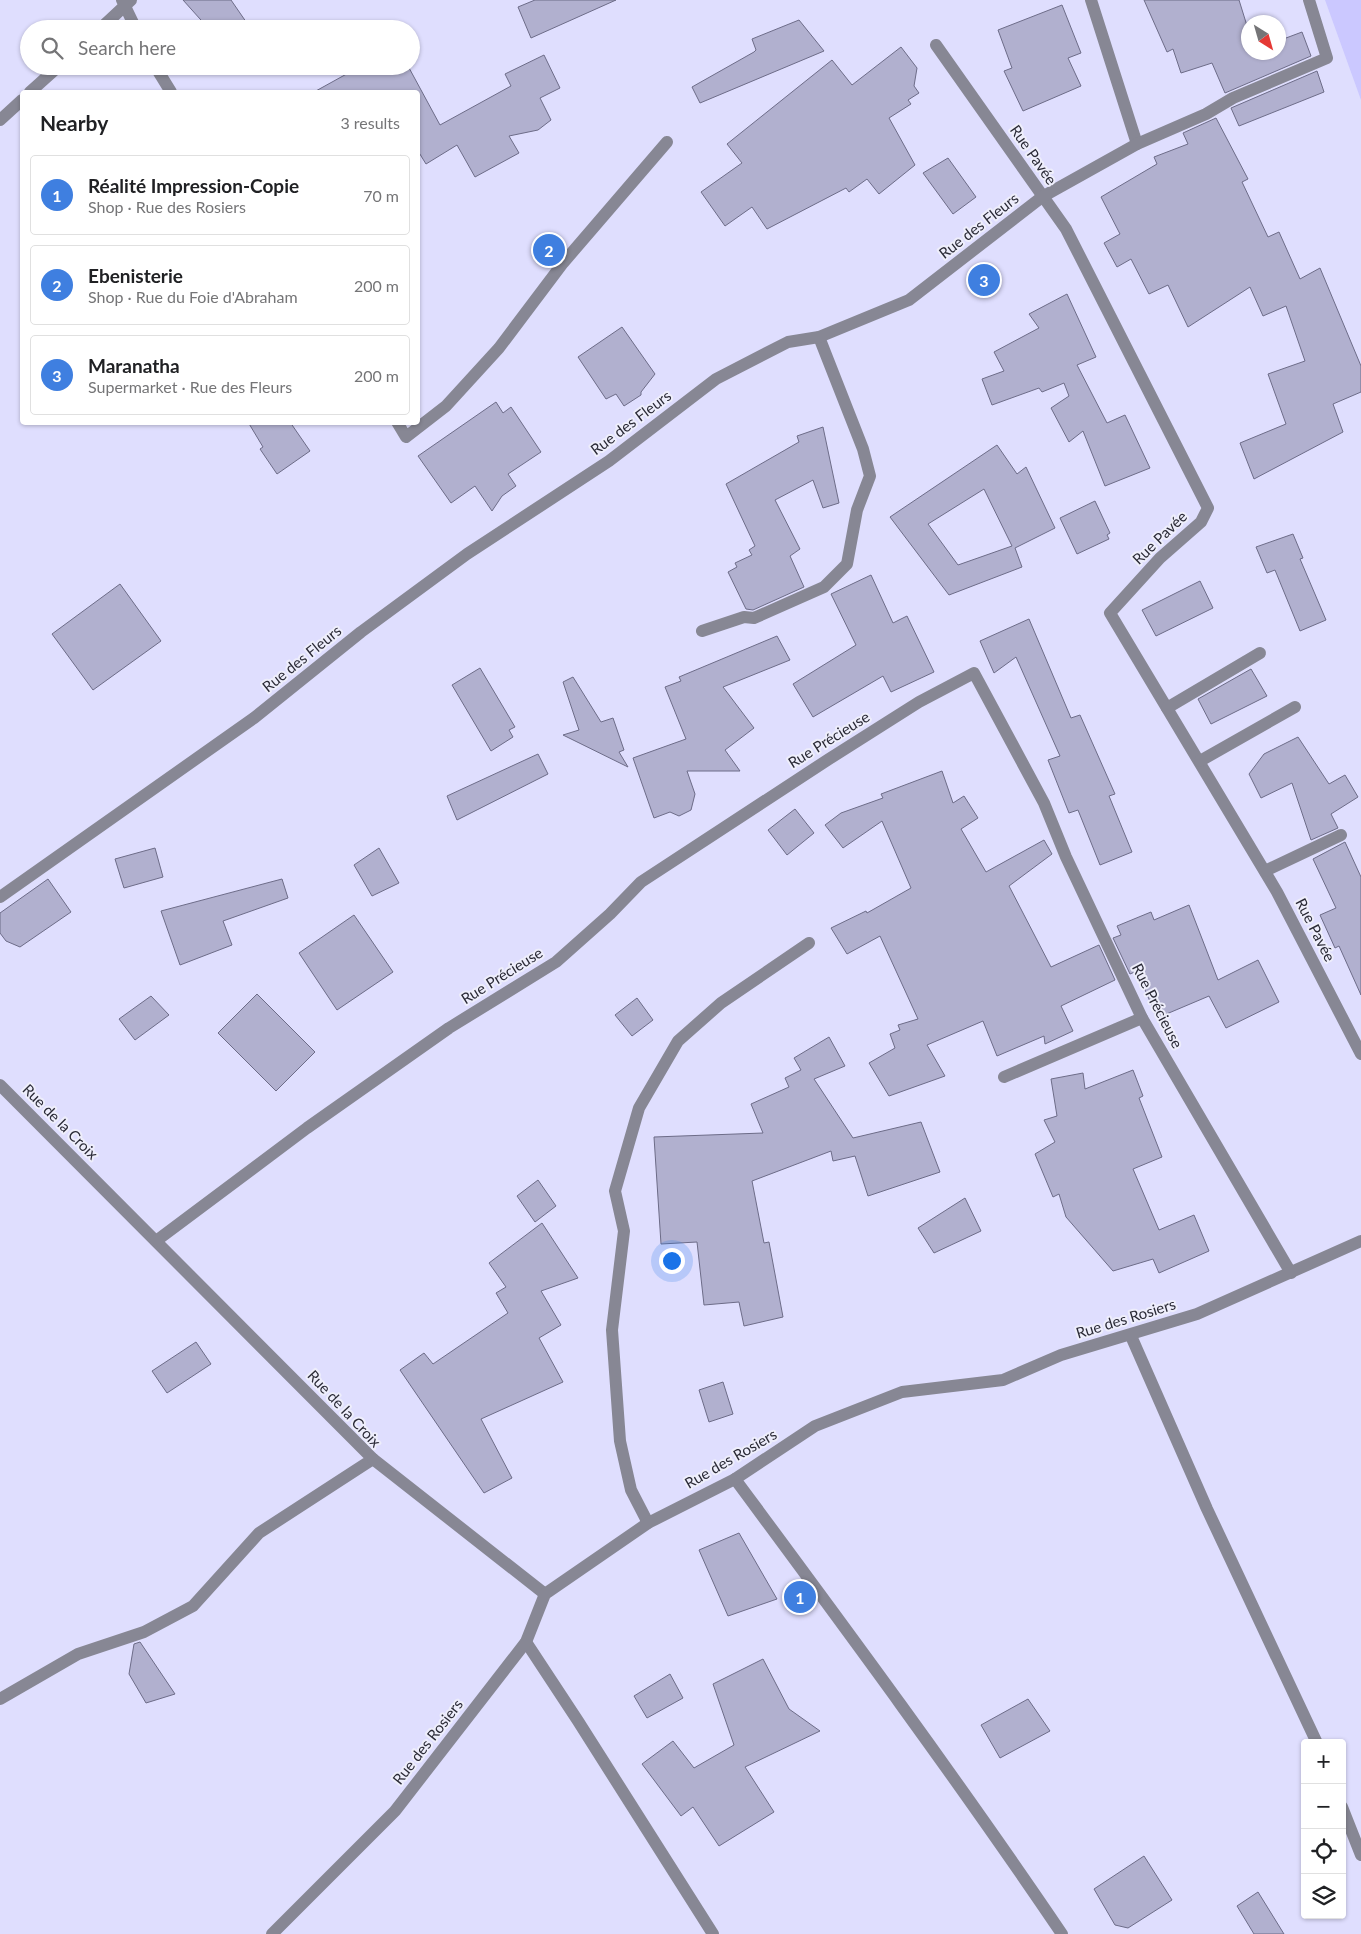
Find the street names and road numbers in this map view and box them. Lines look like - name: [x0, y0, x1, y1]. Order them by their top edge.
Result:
- street label: Rue Pavée: [1007, 121, 1061, 188]
- street label: Rue des Fleurs: [935, 189, 1022, 262]
- street label: Rue des Fleurs: [587, 386, 674, 458]
- street label: Rue Pavée: [1128, 507, 1190, 568]
- street label: Rue des Fleurs: [258, 621, 344, 695]
- street label: Rue Précieuse: [784, 707, 873, 771]
- street label: Rue Pavée: [1292, 895, 1340, 964]
- street label: Rue Précieuse: [457, 943, 546, 1007]
- street label: Rue Précieuse: [1129, 960, 1187, 1051]
- street label: Rue de la Croix: [19, 1080, 102, 1163]
- street label: Rue des Rosiers: [1074, 1294, 1178, 1342]
- street label: Rue de la Croix: [304, 1366, 385, 1451]
- street label: Rue des Rosiers: [681, 1425, 780, 1492]
- street label: Rue des Rosiers: [388, 1695, 466, 1788]

